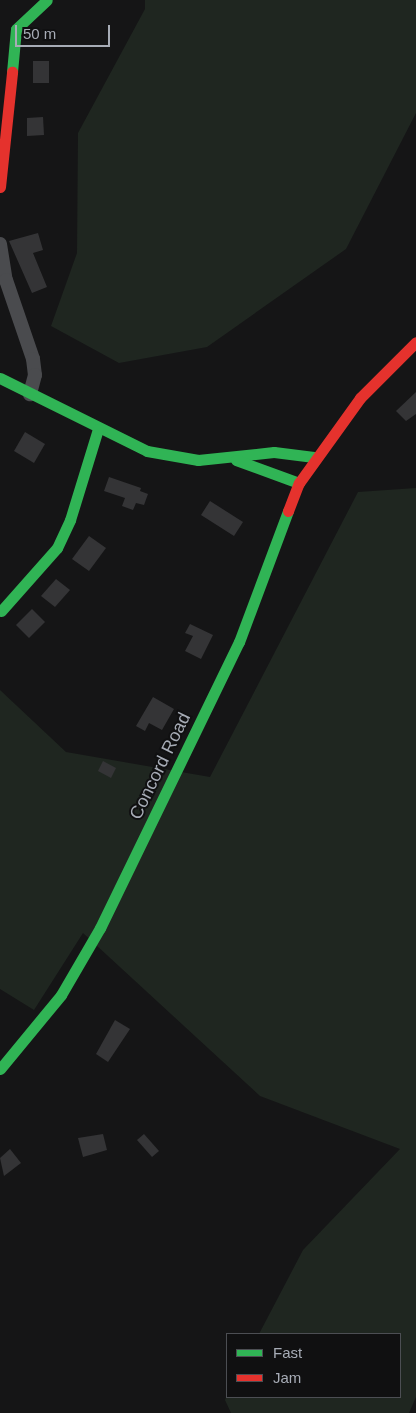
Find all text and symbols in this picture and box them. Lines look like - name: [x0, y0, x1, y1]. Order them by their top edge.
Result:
- scale bar: [18, 15, 112, 47]
- text: 50 m: [23, 25, 56, 42]
- street label: Concord Road: [125, 709, 195, 823]
- legend: [226, 1333, 401, 1398]
- text: Fast: [273, 1344, 302, 1361]
- text: Jam: [273, 1369, 301, 1386]

